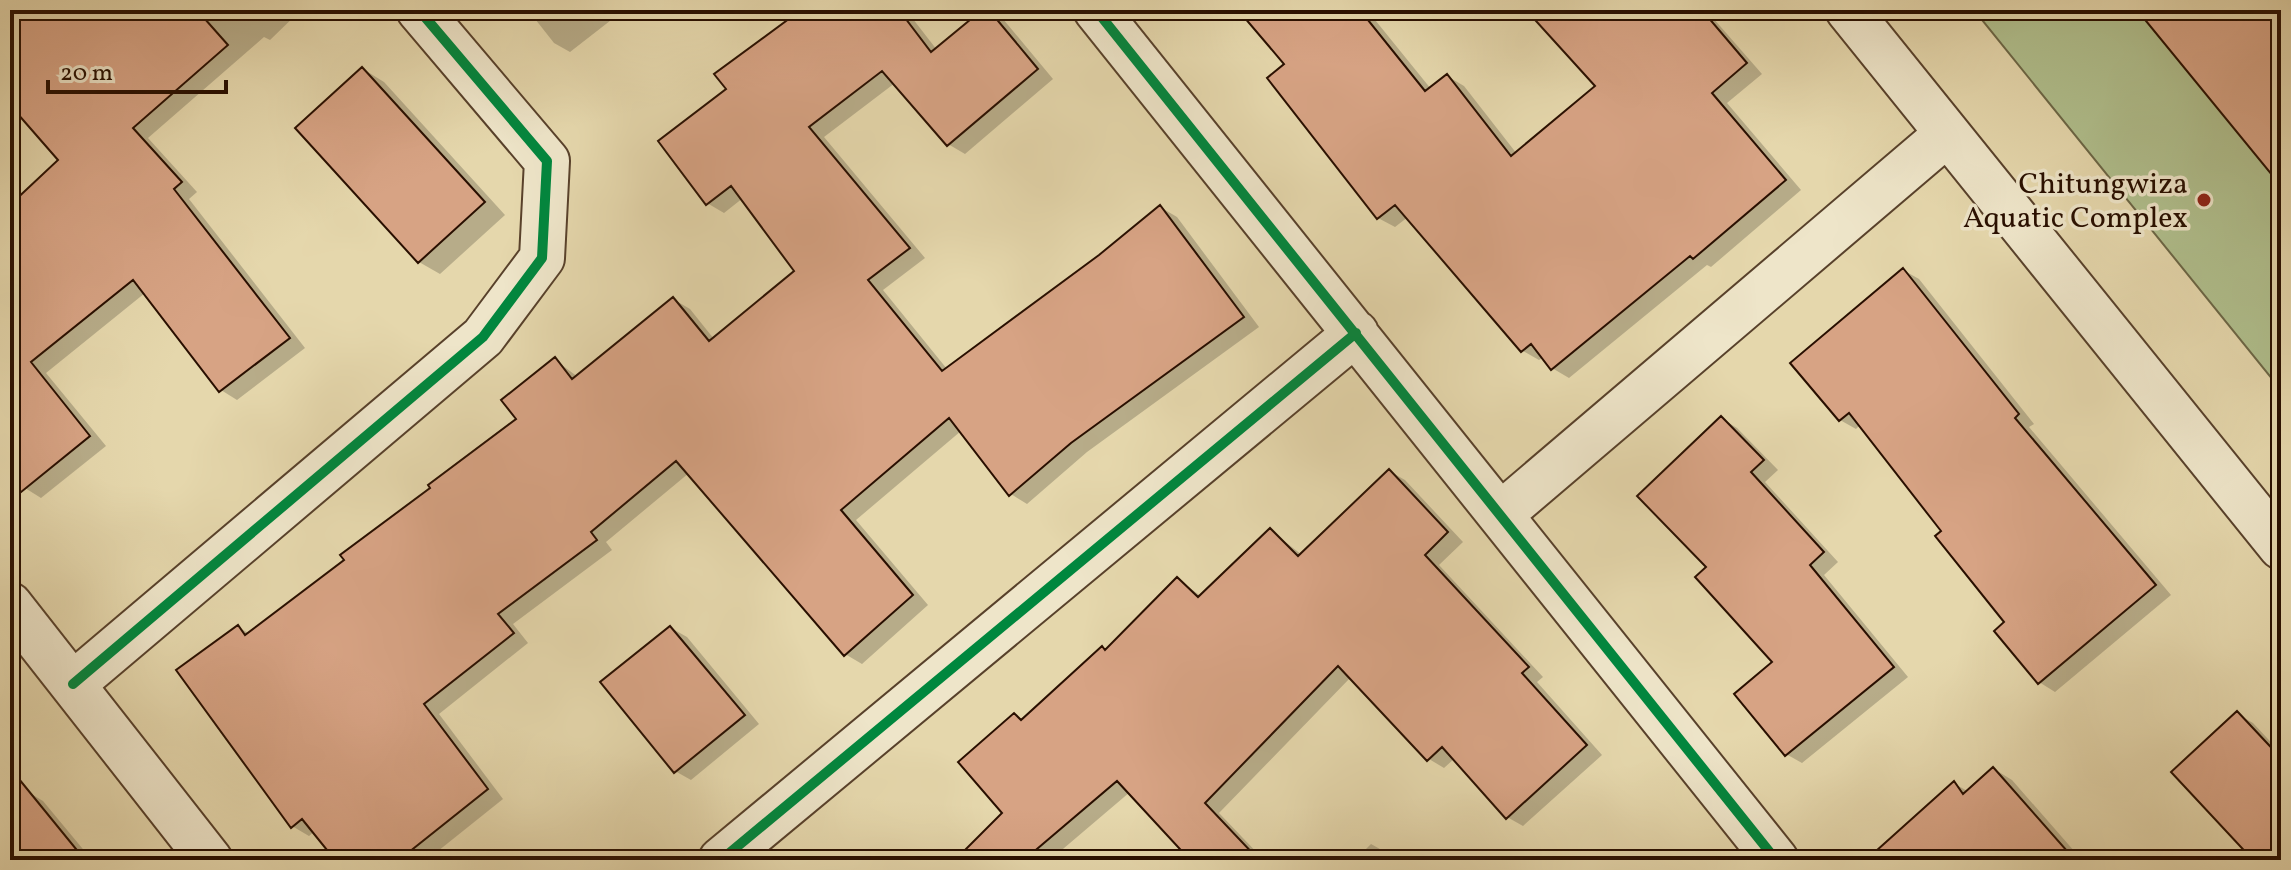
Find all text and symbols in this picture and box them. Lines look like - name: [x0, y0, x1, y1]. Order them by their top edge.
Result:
- scale bar: [48, 44, 226, 94]
- text: 20 m: [60, 57, 113, 91]
- place label: Chitungwiza Aquatic Complex: [1963, 164, 2188, 240]
- marker: Chitungwiza Aquatic Complex: [2195, 191, 2213, 209]

